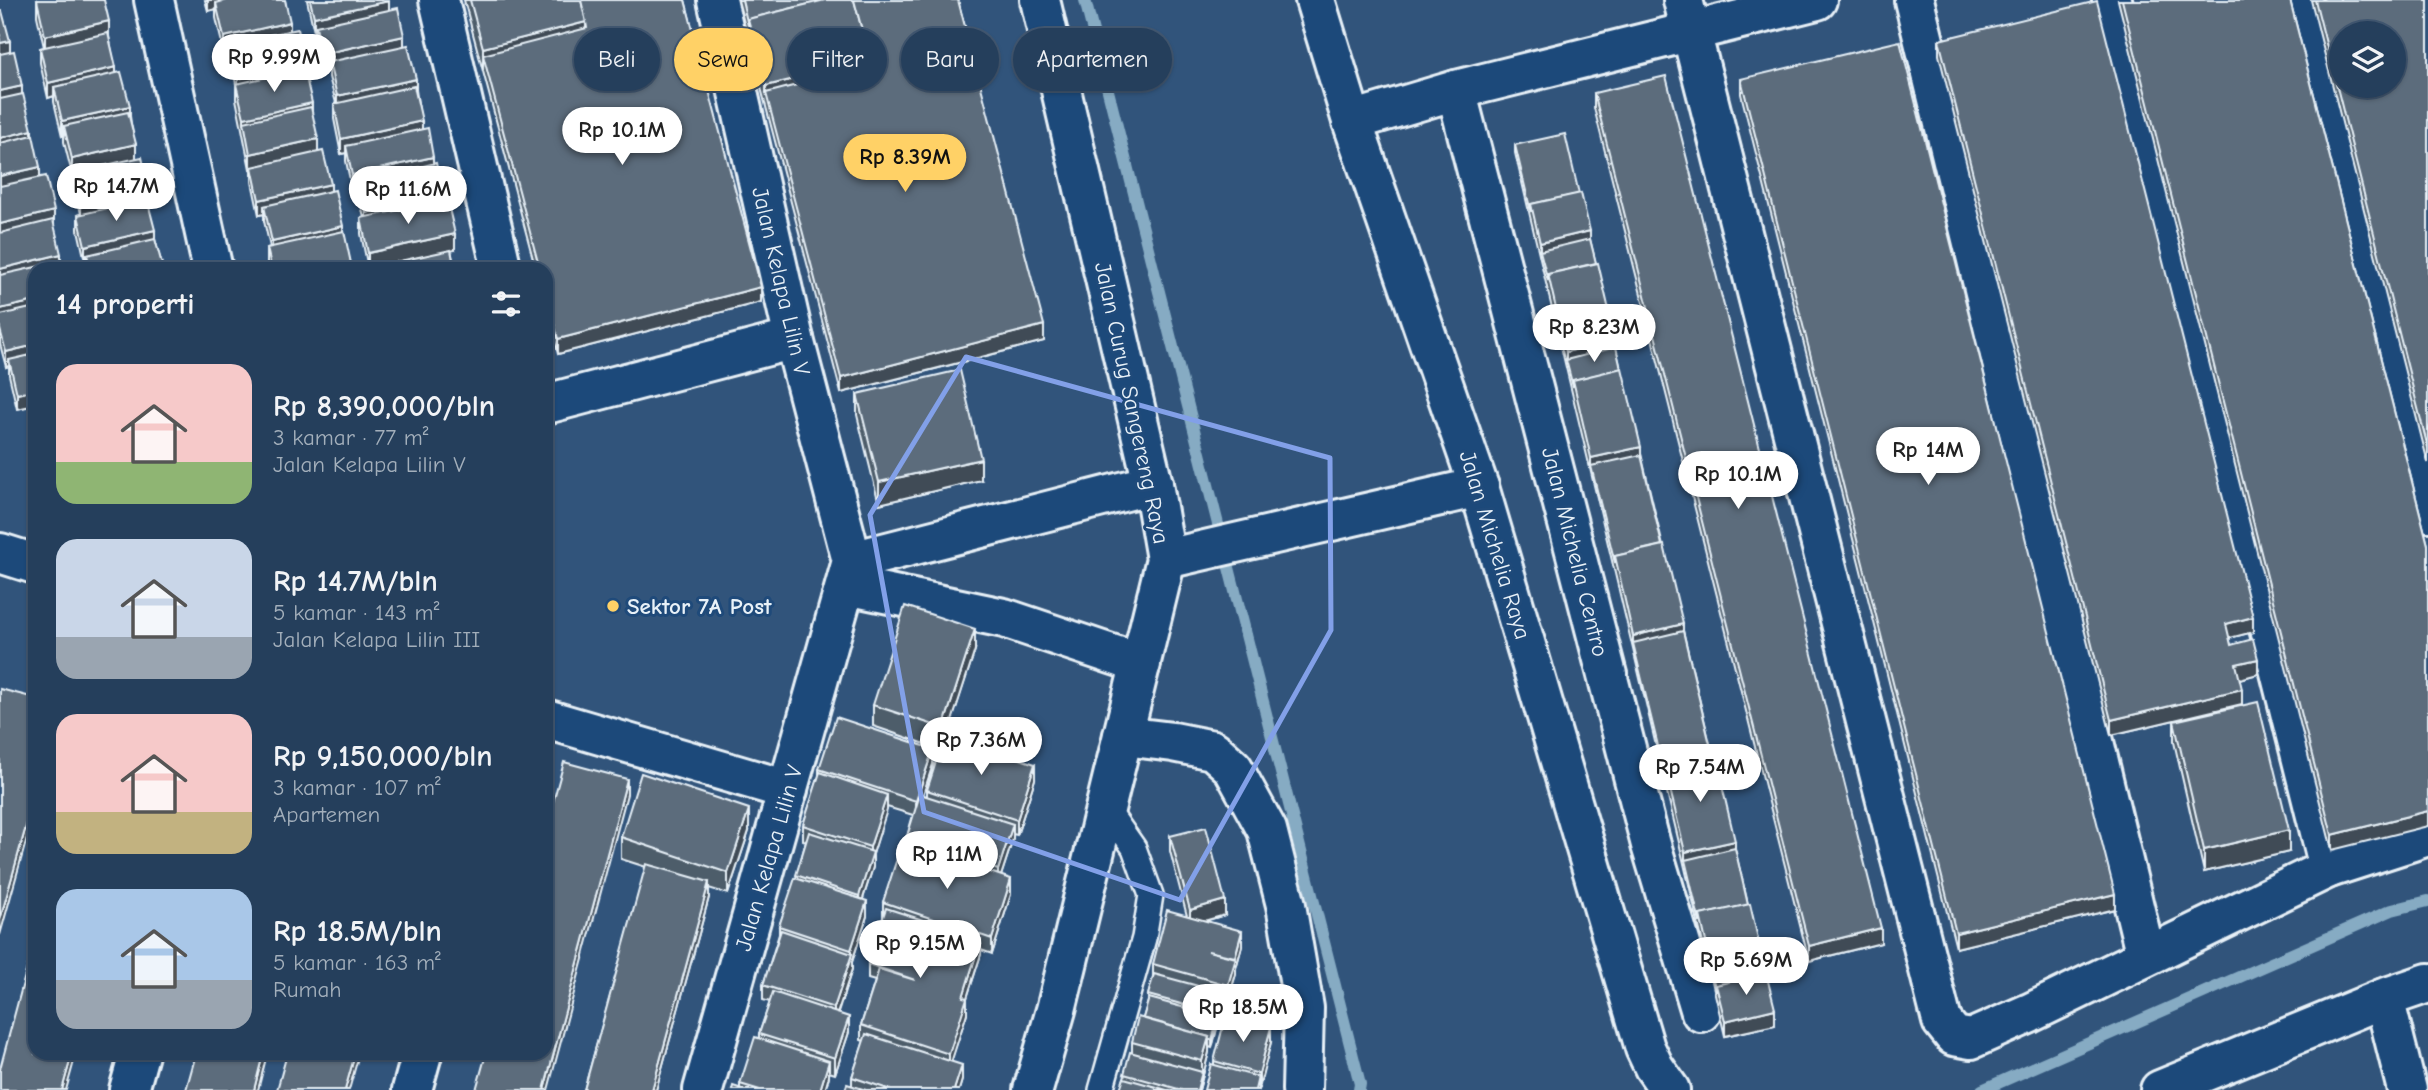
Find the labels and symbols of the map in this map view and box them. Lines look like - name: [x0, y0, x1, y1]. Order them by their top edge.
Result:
- pin: Rp 9.99M: [202, 34, 346, 94]
- pin: Rp 10.1M: [550, 108, 694, 167]
- pin: Rp 8.39M: [833, 134, 977, 194]
- pin: Rp 14.7M: [44, 164, 188, 223]
- pin: Rp 11.6M: [336, 166, 480, 226]
- street label: Jalan Kelapa Lilin V: [746, 184, 816, 378]
- street label: Jalan Curug Sangereng Raya: [1089, 260, 1175, 546]
- pin: Rp 8.23M: [1522, 304, 1666, 364]
- pin: Rp 14M: [1871, 428, 1985, 487]
- street label: Jalan Michelia Centro: [1536, 445, 1614, 659]
- street label: Jalan Michelia Raya: [1453, 447, 1537, 643]
- pin: Rp 10.1M: [1666, 452, 1810, 511]
- place label: Sektor 7A Post: [627, 593, 772, 620]
- marker: Sektor 7A Post: [605, 598, 621, 614]
- pin: Rp 7.36M: [909, 718, 1053, 777]
- pin: Rp 7.54M: [1628, 744, 1772, 804]
- street label: Jalan Kelapa Lilin V: [729, 761, 809, 954]
- pin: Rp 11M: [890, 832, 1004, 891]
- pin: Rp 9.15M: [848, 920, 992, 980]
- pin: Rp 5.69M: [1674, 937, 1818, 997]
- pin: Rp 18.5M: [1171, 984, 1315, 1044]

